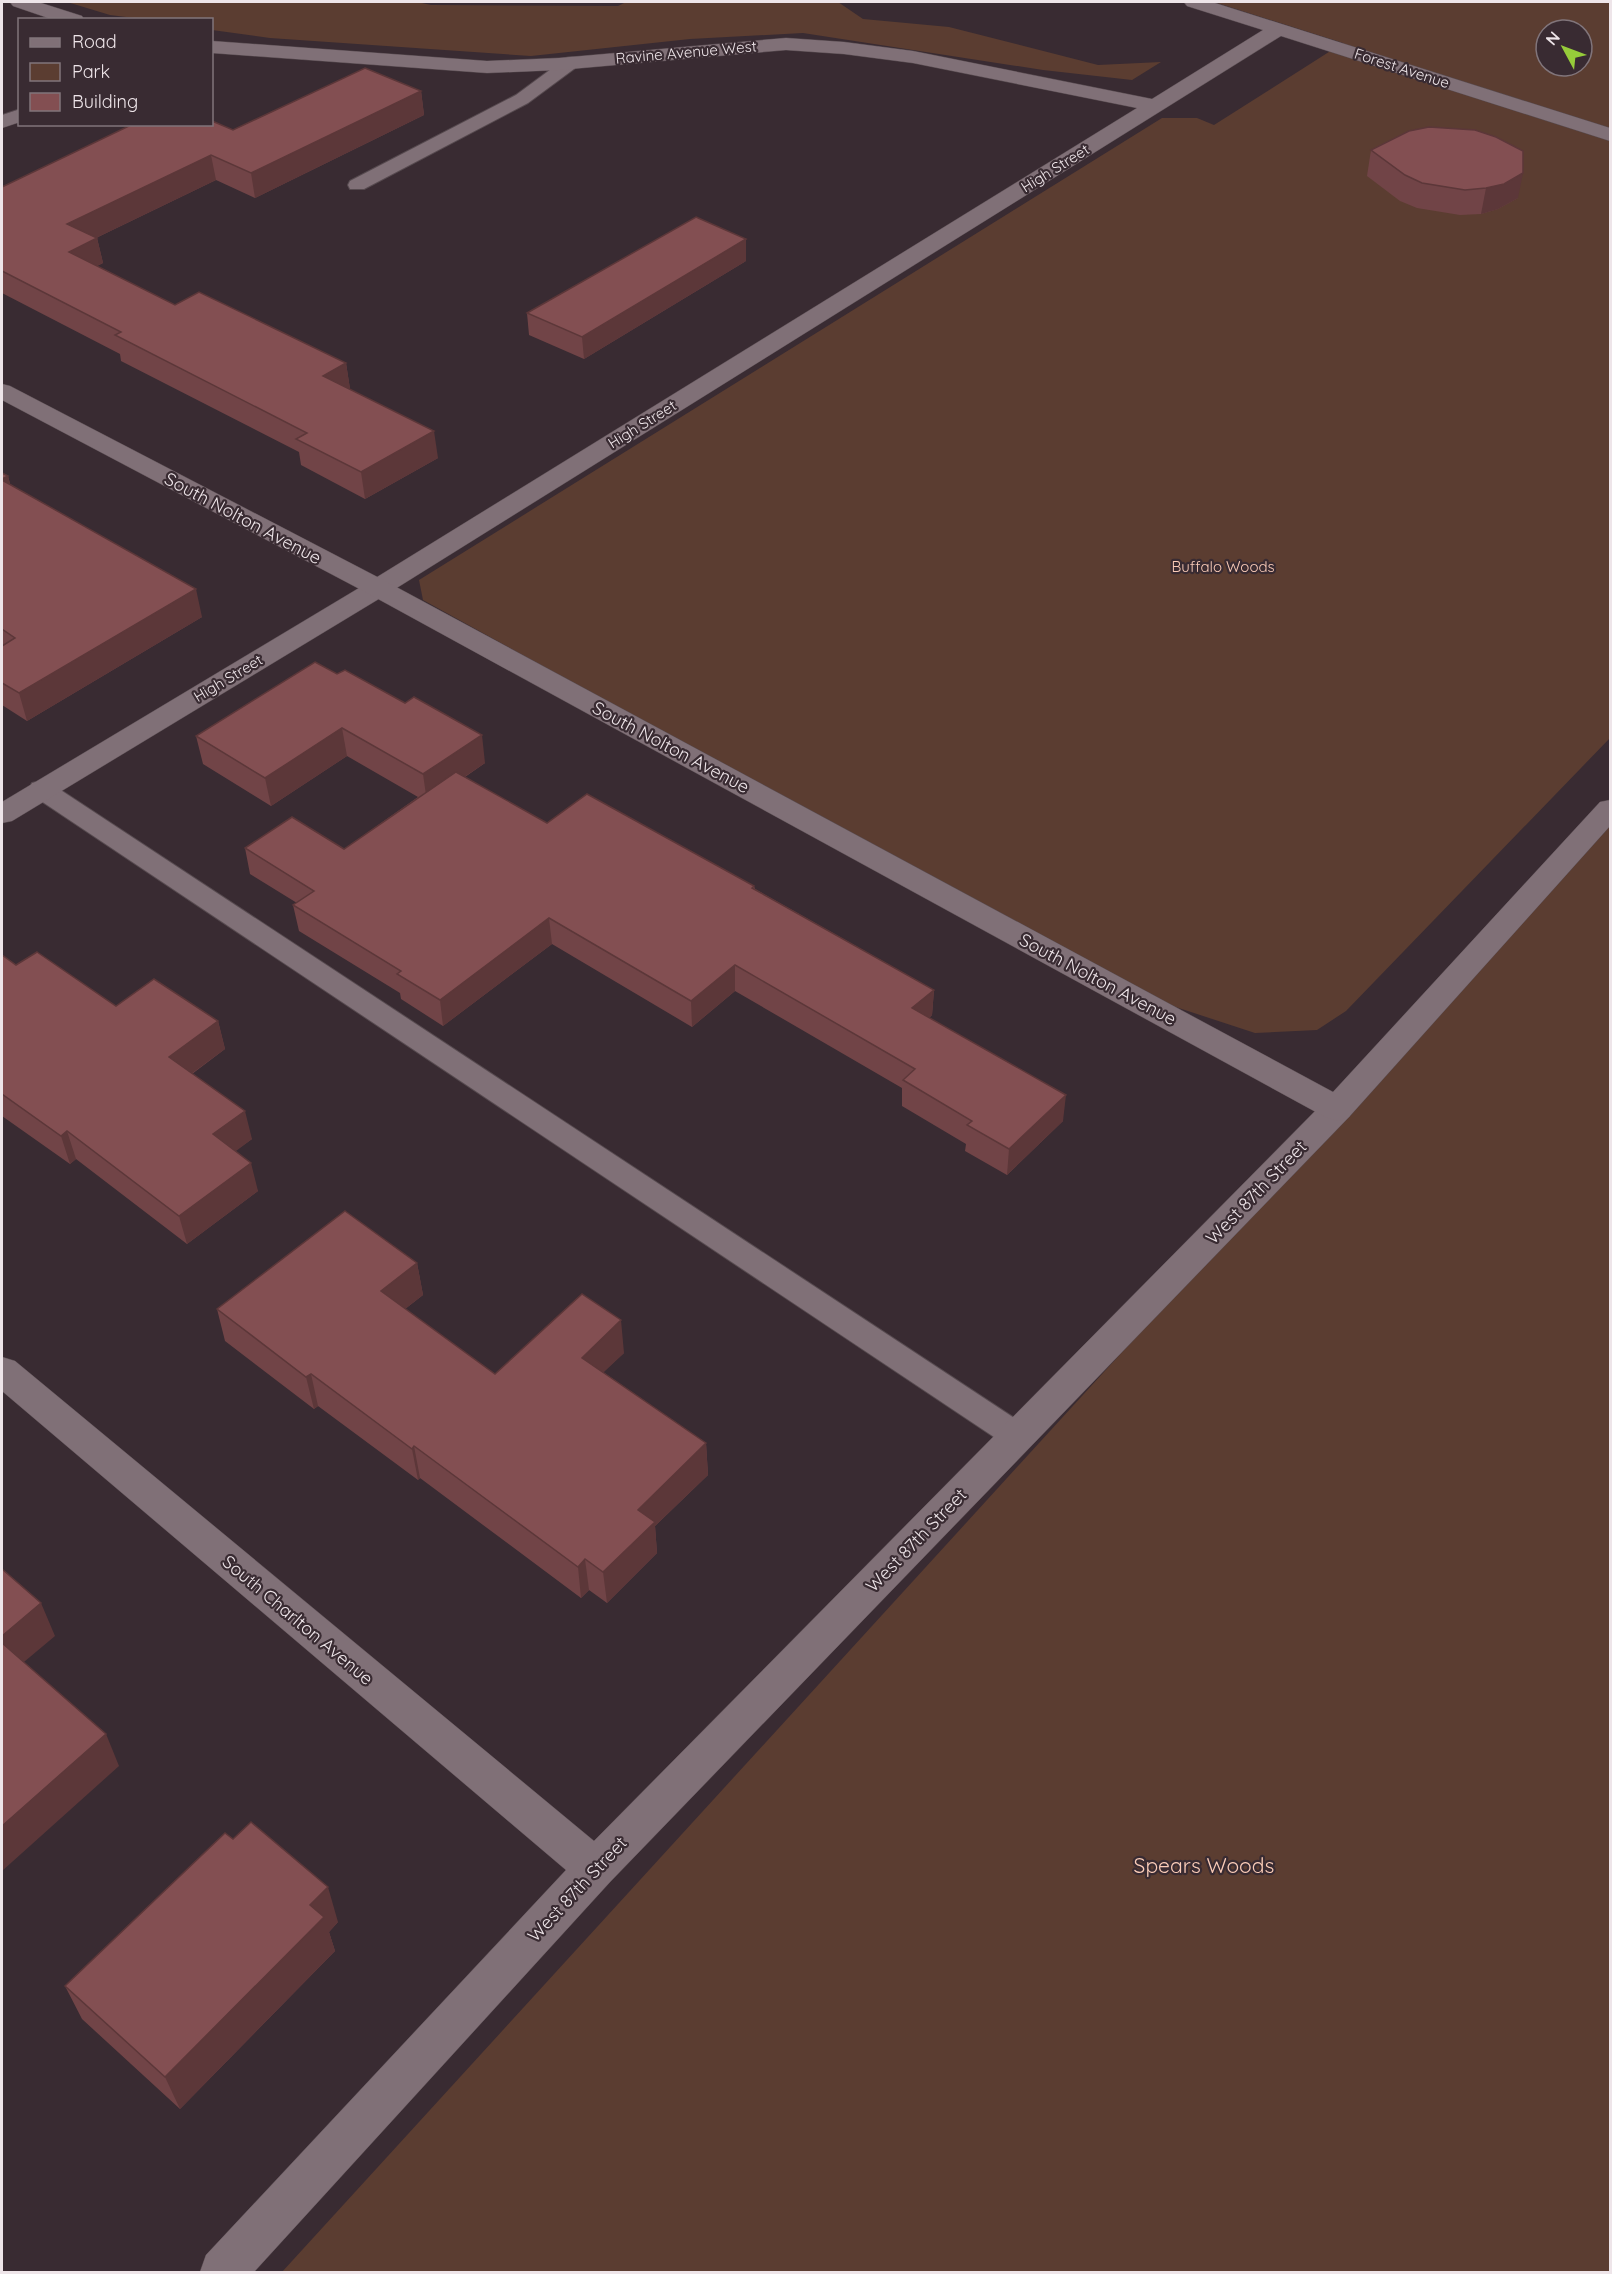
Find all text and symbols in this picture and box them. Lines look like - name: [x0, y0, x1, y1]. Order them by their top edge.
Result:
- legend: [18, 18, 213, 126]
- north arrow: [1534, 18, 1594, 78]
- text: N: [1541, 27, 1564, 49]
- text: Road: [72, 30, 117, 53]
- street label: Ravine Avenue West: [615, 36, 757, 68]
- street label: Forest Avenue: [1352, 44, 1452, 92]
- text: Park: [72, 60, 110, 83]
- text: Building: [72, 90, 138, 113]
- street label: High Street: [1017, 140, 1093, 196]
- street label: High Street: [604, 396, 680, 452]
- street label: South Nolton Avenue: [161, 467, 325, 569]
- park label: Buffalo Woods: [1171, 557, 1275, 576]
- street label: High Street: [190, 650, 266, 706]
- street label: South Nolton Avenue: [589, 696, 753, 798]
- street label: South Nolton Avenue: [1016, 928, 1180, 1030]
- street label: West 87th Street: [1201, 1135, 1311, 1249]
- street label: West 87th Street: [861, 1483, 971, 1597]
- street label: South Charlton Avenue: [218, 1550, 378, 1690]
- street label: West 87th Street: [522, 1832, 632, 1946]
- park label: Spears Woods: [1134, 1852, 1274, 1878]

